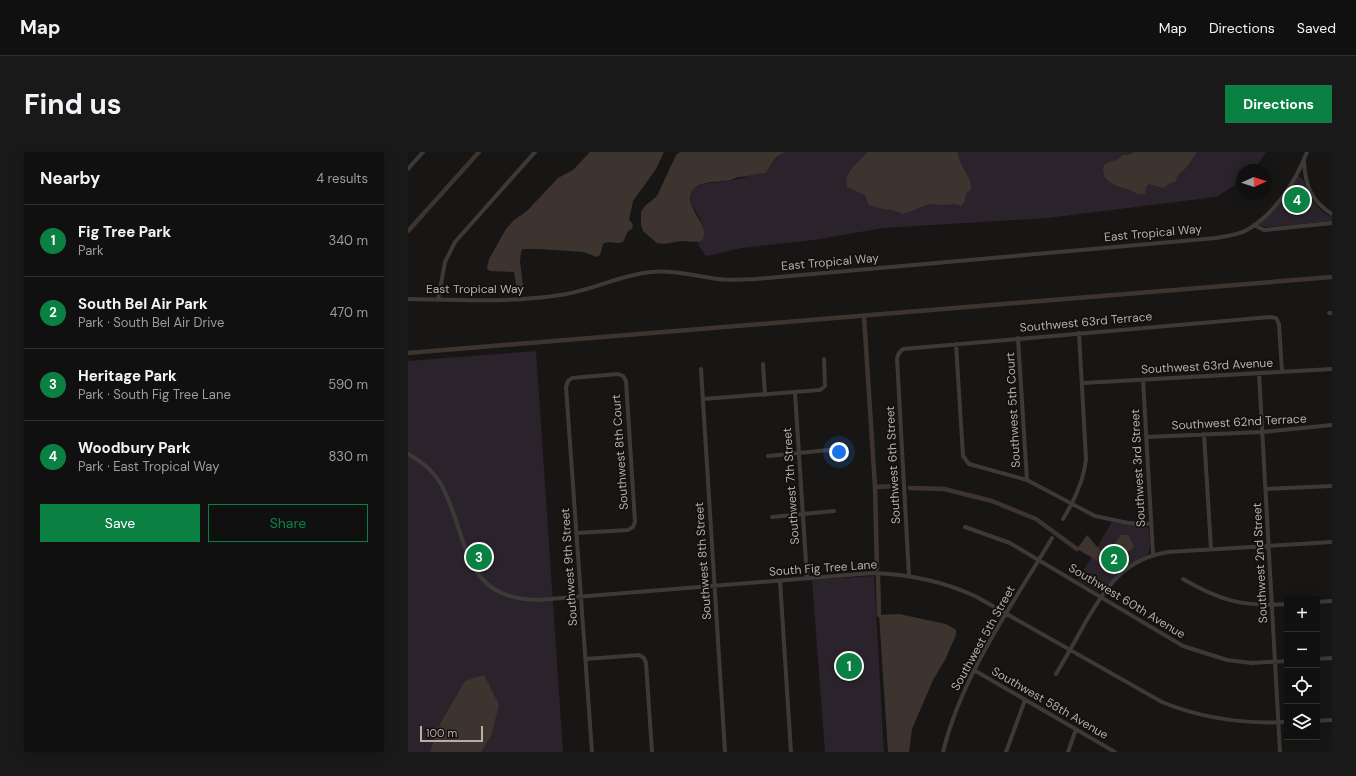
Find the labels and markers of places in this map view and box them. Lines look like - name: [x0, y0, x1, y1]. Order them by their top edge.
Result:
- pin: 4: [1284, 185, 1310, 215]
- pin: 3: [466, 542, 492, 572]
- pin: 2: [1101, 544, 1127, 574]
- pin: 1: [836, 651, 862, 681]

